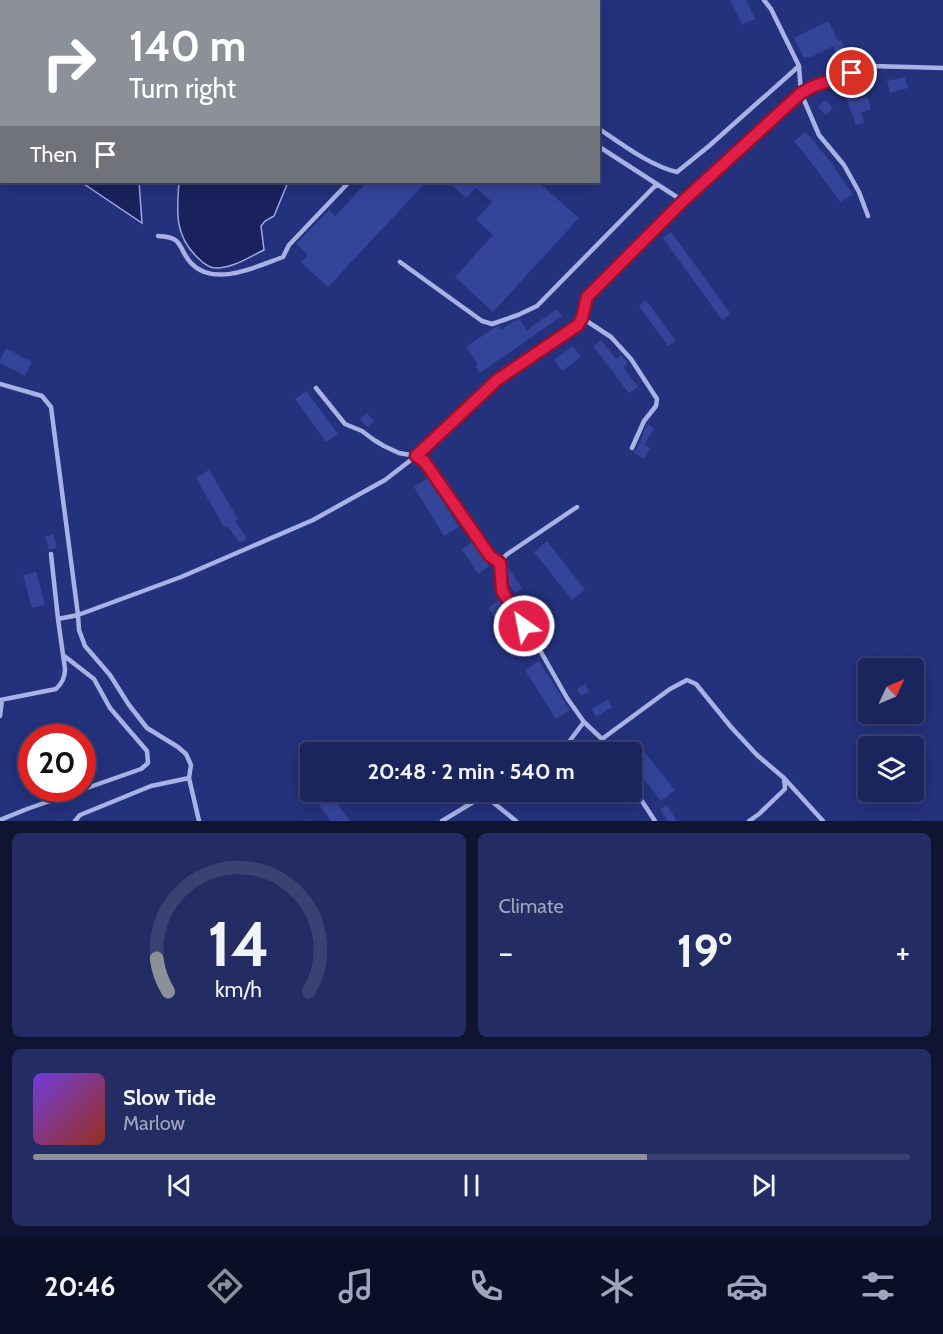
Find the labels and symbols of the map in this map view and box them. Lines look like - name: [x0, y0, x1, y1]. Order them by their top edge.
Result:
- pin: [826, 47, 877, 98]
- position arrow: [492, 594, 556, 658]
- north arrow: [858, 658, 924, 724]
- speed limit sign: 20: [18, 724, 96, 802]

